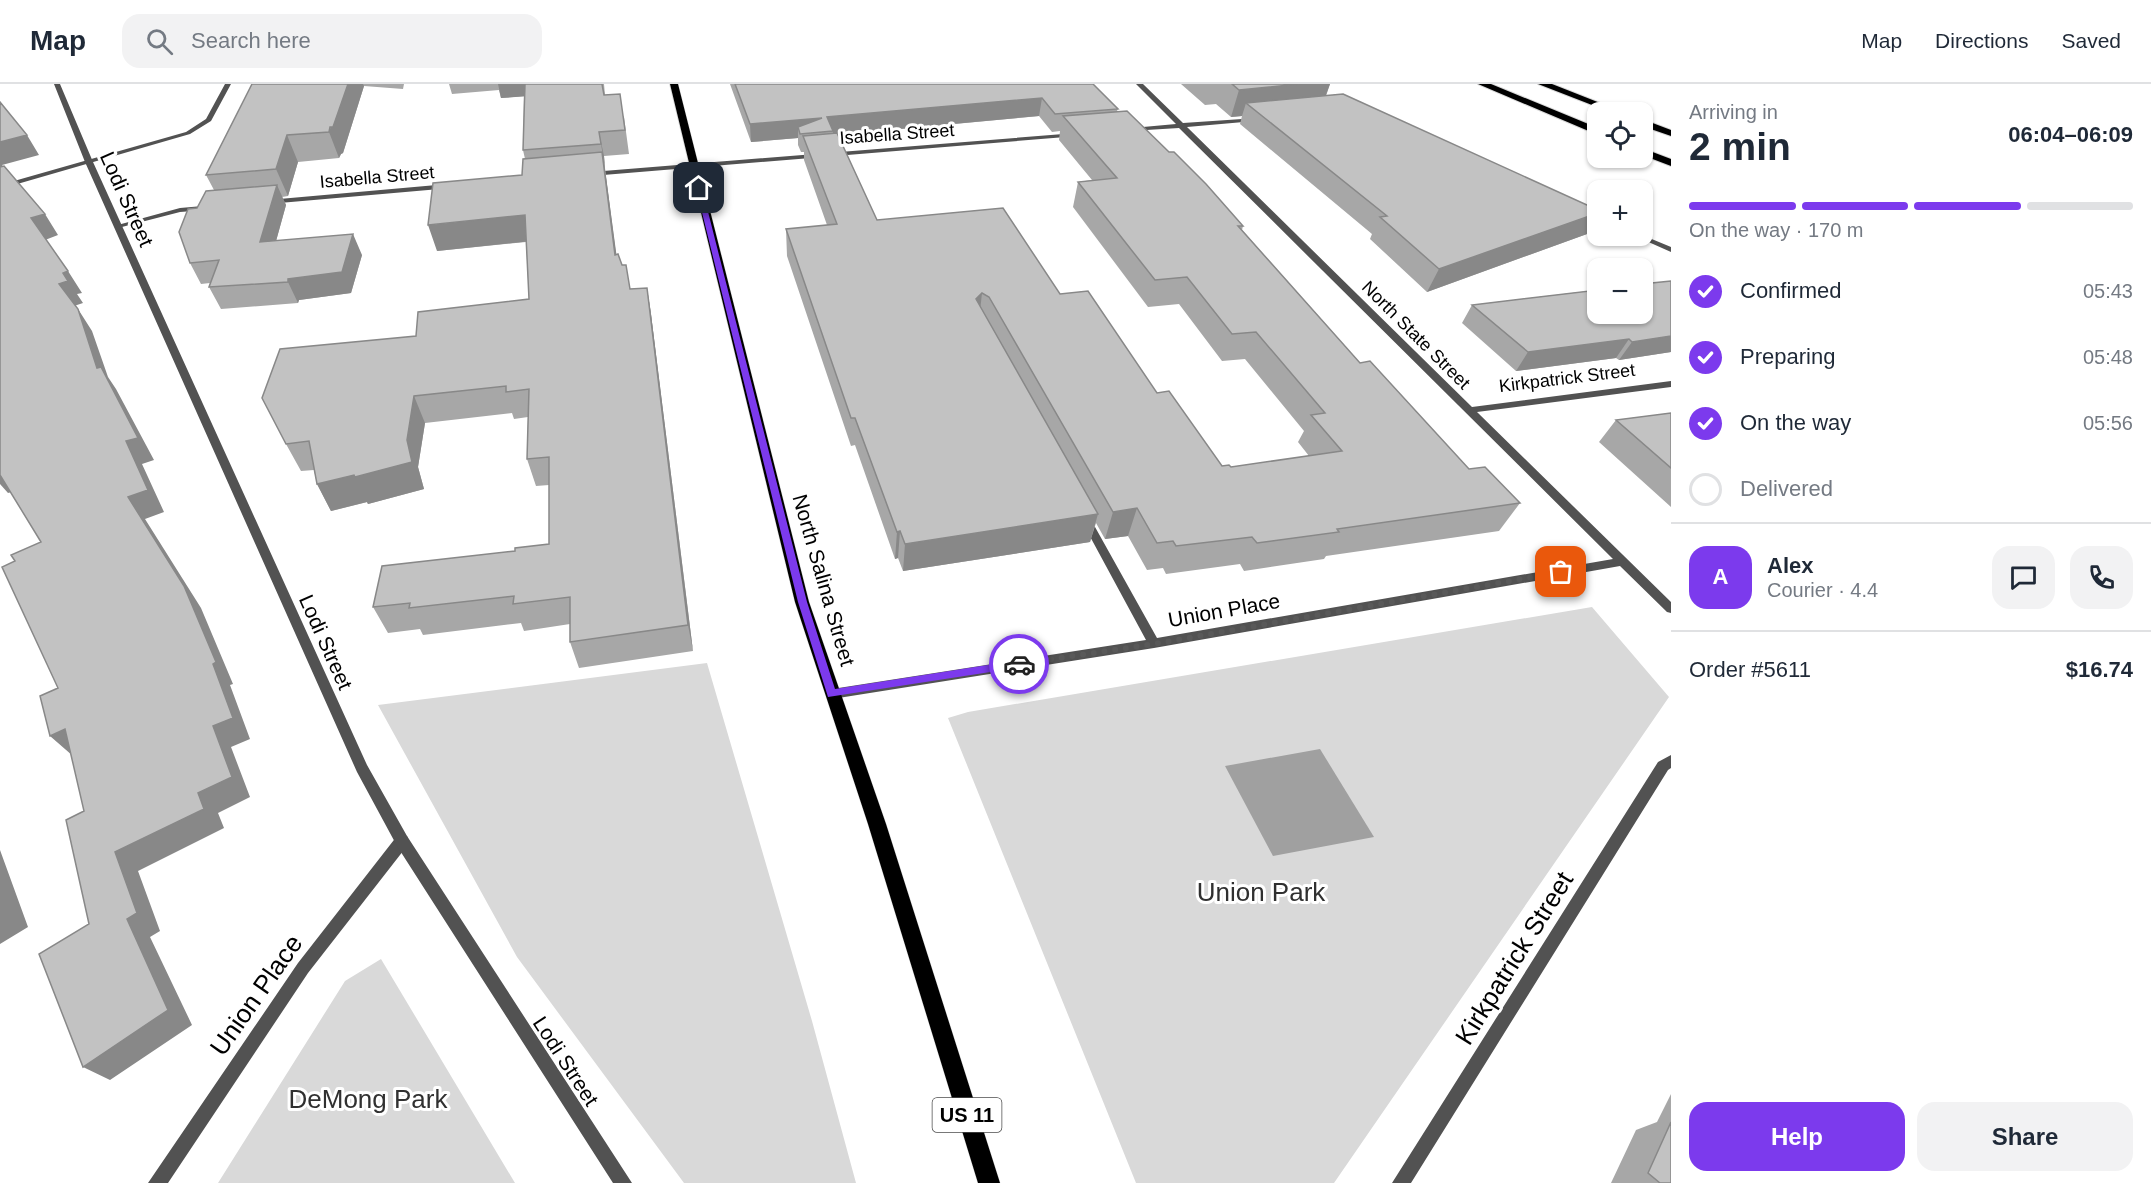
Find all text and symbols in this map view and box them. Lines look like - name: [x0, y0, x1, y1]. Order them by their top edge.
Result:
- search box: [122, 14, 542, 68]
- text: Map: [30, 25, 86, 56]
- icon: search: [143, 25, 176, 58]
- text: Search here: [191, 28, 311, 53]
- text: Map: [1861, 29, 1902, 52]
- text: Directions: [1935, 29, 2028, 52]
- text: Saved: [2061, 29, 2121, 52]
- text: Arriving in: [1689, 101, 1778, 123]
- map controls: [1587, 102, 1653, 324]
- button: locate: [1587, 102, 1653, 168]
- street label: Isabella Street: [839, 120, 955, 148]
- text: 06:04–06:09: [2008, 122, 2133, 147]
- text: 2 min: [1689, 125, 1791, 168]
- street label: Lodi Street: [96, 148, 158, 250]
- street label: Isabella Street: [319, 162, 435, 192]
- pin: [673, 162, 724, 213]
- icon: home: [682, 171, 715, 204]
- button: +: [1587, 180, 1653, 246]
- text: On the way · 170 m: [1689, 219, 1864, 241]
- button: −: [1587, 258, 1653, 324]
- icon: check: [1689, 275, 1722, 308]
- street label: North State Street: [1358, 277, 1474, 393]
- text: Confirmed: [1740, 278, 1841, 303]
- text: 05:43: [2083, 280, 2133, 302]
- icon: check: [1689, 341, 1722, 374]
- text: Preparing: [1740, 344, 1835, 369]
- text: 05:48: [2083, 346, 2133, 368]
- street label: Kirkpatrick Street: [1498, 360, 1636, 396]
- icon: check: [1689, 407, 1722, 440]
- text: On the way: [1740, 410, 1851, 435]
- text: 05:56: [2083, 412, 2133, 434]
- text: Delivered: [1740, 476, 1833, 501]
- street label: North Salina Street: [788, 492, 860, 669]
- pin: [1535, 546, 1586, 597]
- button: chat: [1992, 546, 2055, 609]
- button: phone: [2070, 546, 2133, 609]
- text: Alex: [1767, 553, 1813, 578]
- icon: bag: [1544, 555, 1577, 588]
- text: A: [1713, 564, 1728, 589]
- text: Courier · 4.4: [1767, 579, 1878, 601]
- street label: Union Place: [1166, 589, 1282, 631]
- street label: Lodi Street: [295, 591, 357, 693]
- courier: [989, 634, 1049, 694]
- icon: car: [1003, 648, 1036, 681]
- text: Order #5611: [1689, 657, 1811, 682]
- text: $16.74: [2066, 657, 2133, 682]
- street label: Kirkpatrick Street: [1449, 865, 1580, 1050]
- park label: Union Park: [1197, 877, 1326, 907]
- street label: Union Place: [204, 929, 308, 1061]
- street label: Lodi Street: [529, 1012, 603, 1110]
- park label: DeMong Park: [289, 1084, 448, 1114]
- road number: US 11: [932, 1098, 1002, 1132]
- button: Help: [1689, 1102, 1905, 1171]
- button: Share: [1917, 1102, 2133, 1171]

